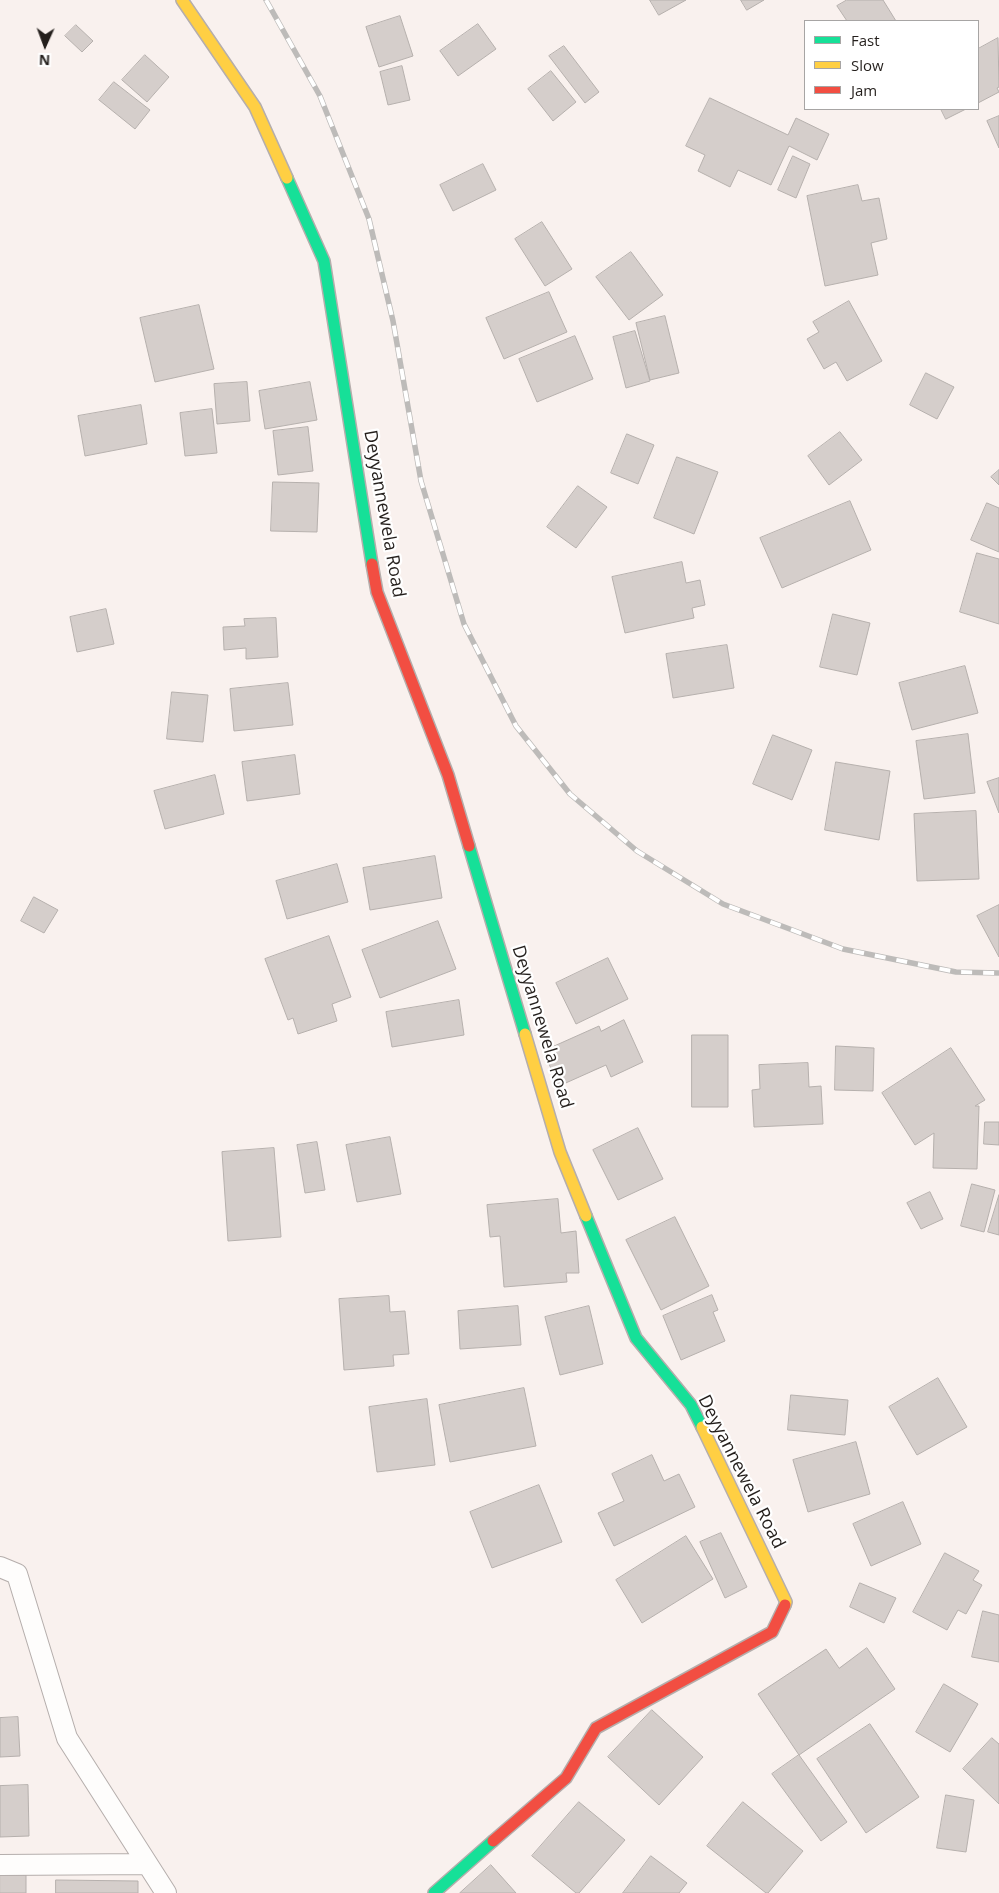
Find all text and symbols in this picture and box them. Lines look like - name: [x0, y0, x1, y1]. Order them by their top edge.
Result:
- north arrow: [20, 20, 70, 70]
- legend: [804, 20, 979, 110]
- text: Fast: [851, 30, 880, 50]
- text: N: [38, 51, 50, 70]
- text: Slow: [851, 55, 884, 75]
- text: Jam: [851, 80, 877, 100]
- street label: Deyyannewela Road: [359, 429, 409, 599]
- street label: Deyyannewela Road: [507, 943, 577, 1111]
- street label: Deyyannewela Road: [693, 1392, 789, 1552]

